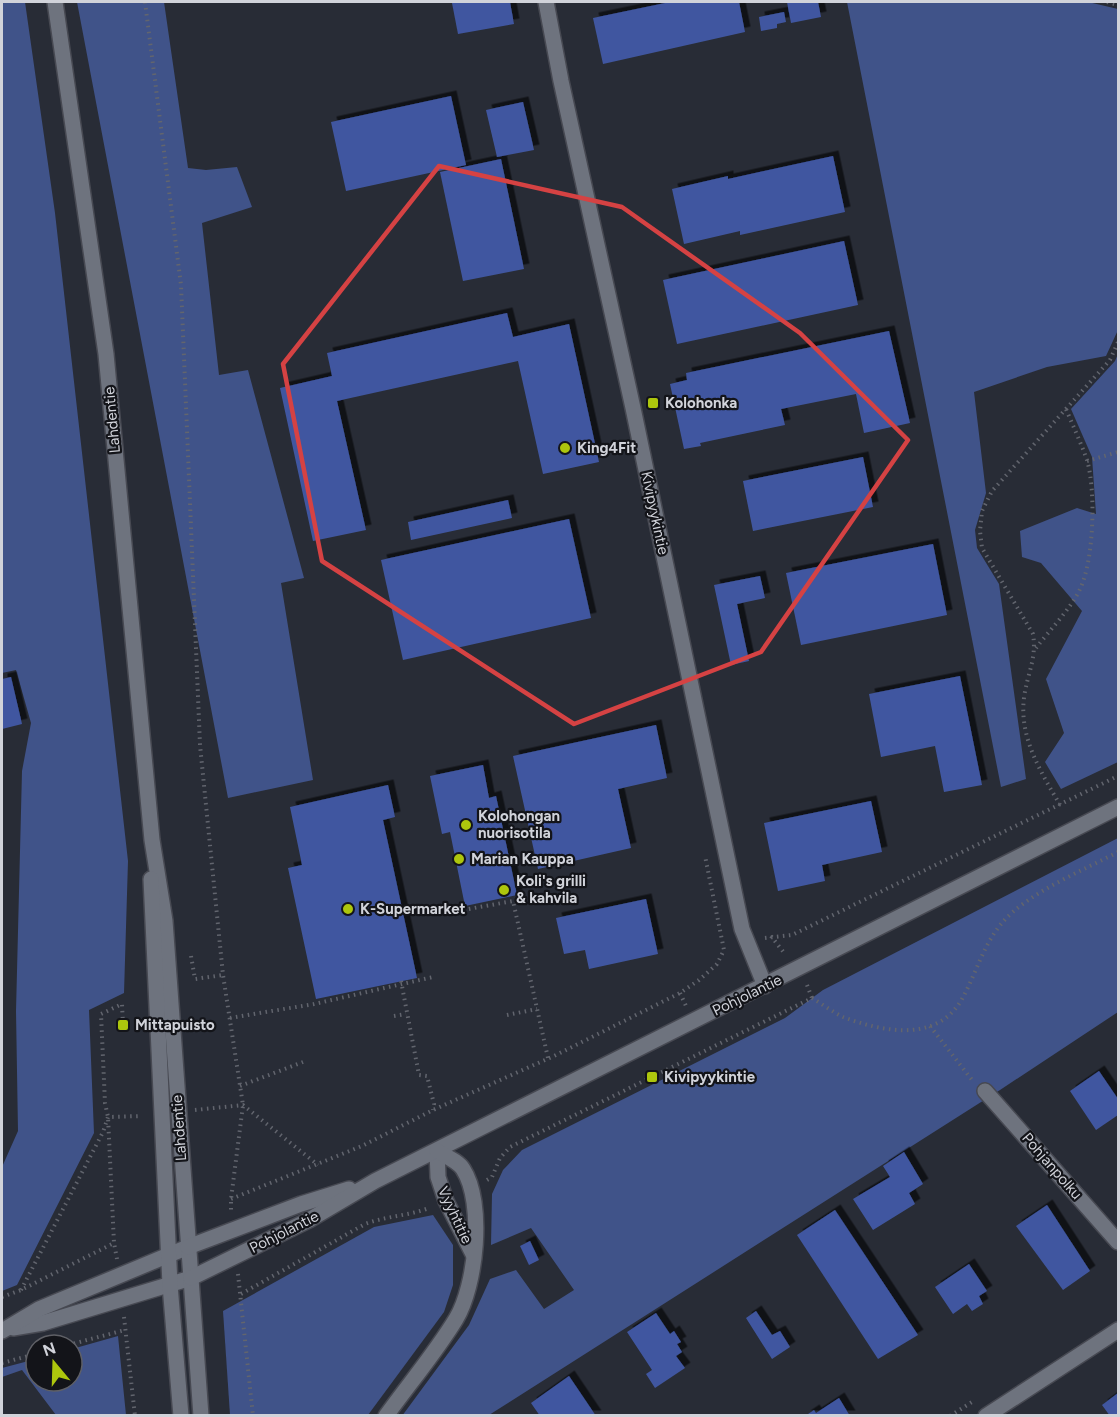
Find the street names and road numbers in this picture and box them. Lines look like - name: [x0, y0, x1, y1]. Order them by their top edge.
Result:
- street label: Lahdentie: [100, 386, 124, 454]
- street label: Kivipyykintie: [637, 470, 673, 556]
- street label: Pohjolantie: [709, 970, 785, 1020]
- street label: Lahdentie: [168, 1094, 190, 1162]
- street label: Pohjanpolku: [1018, 1129, 1086, 1203]
- street label: Vyyhtitie: [434, 1184, 476, 1246]
- street label: Pohjolantie: [246, 1207, 322, 1257]

